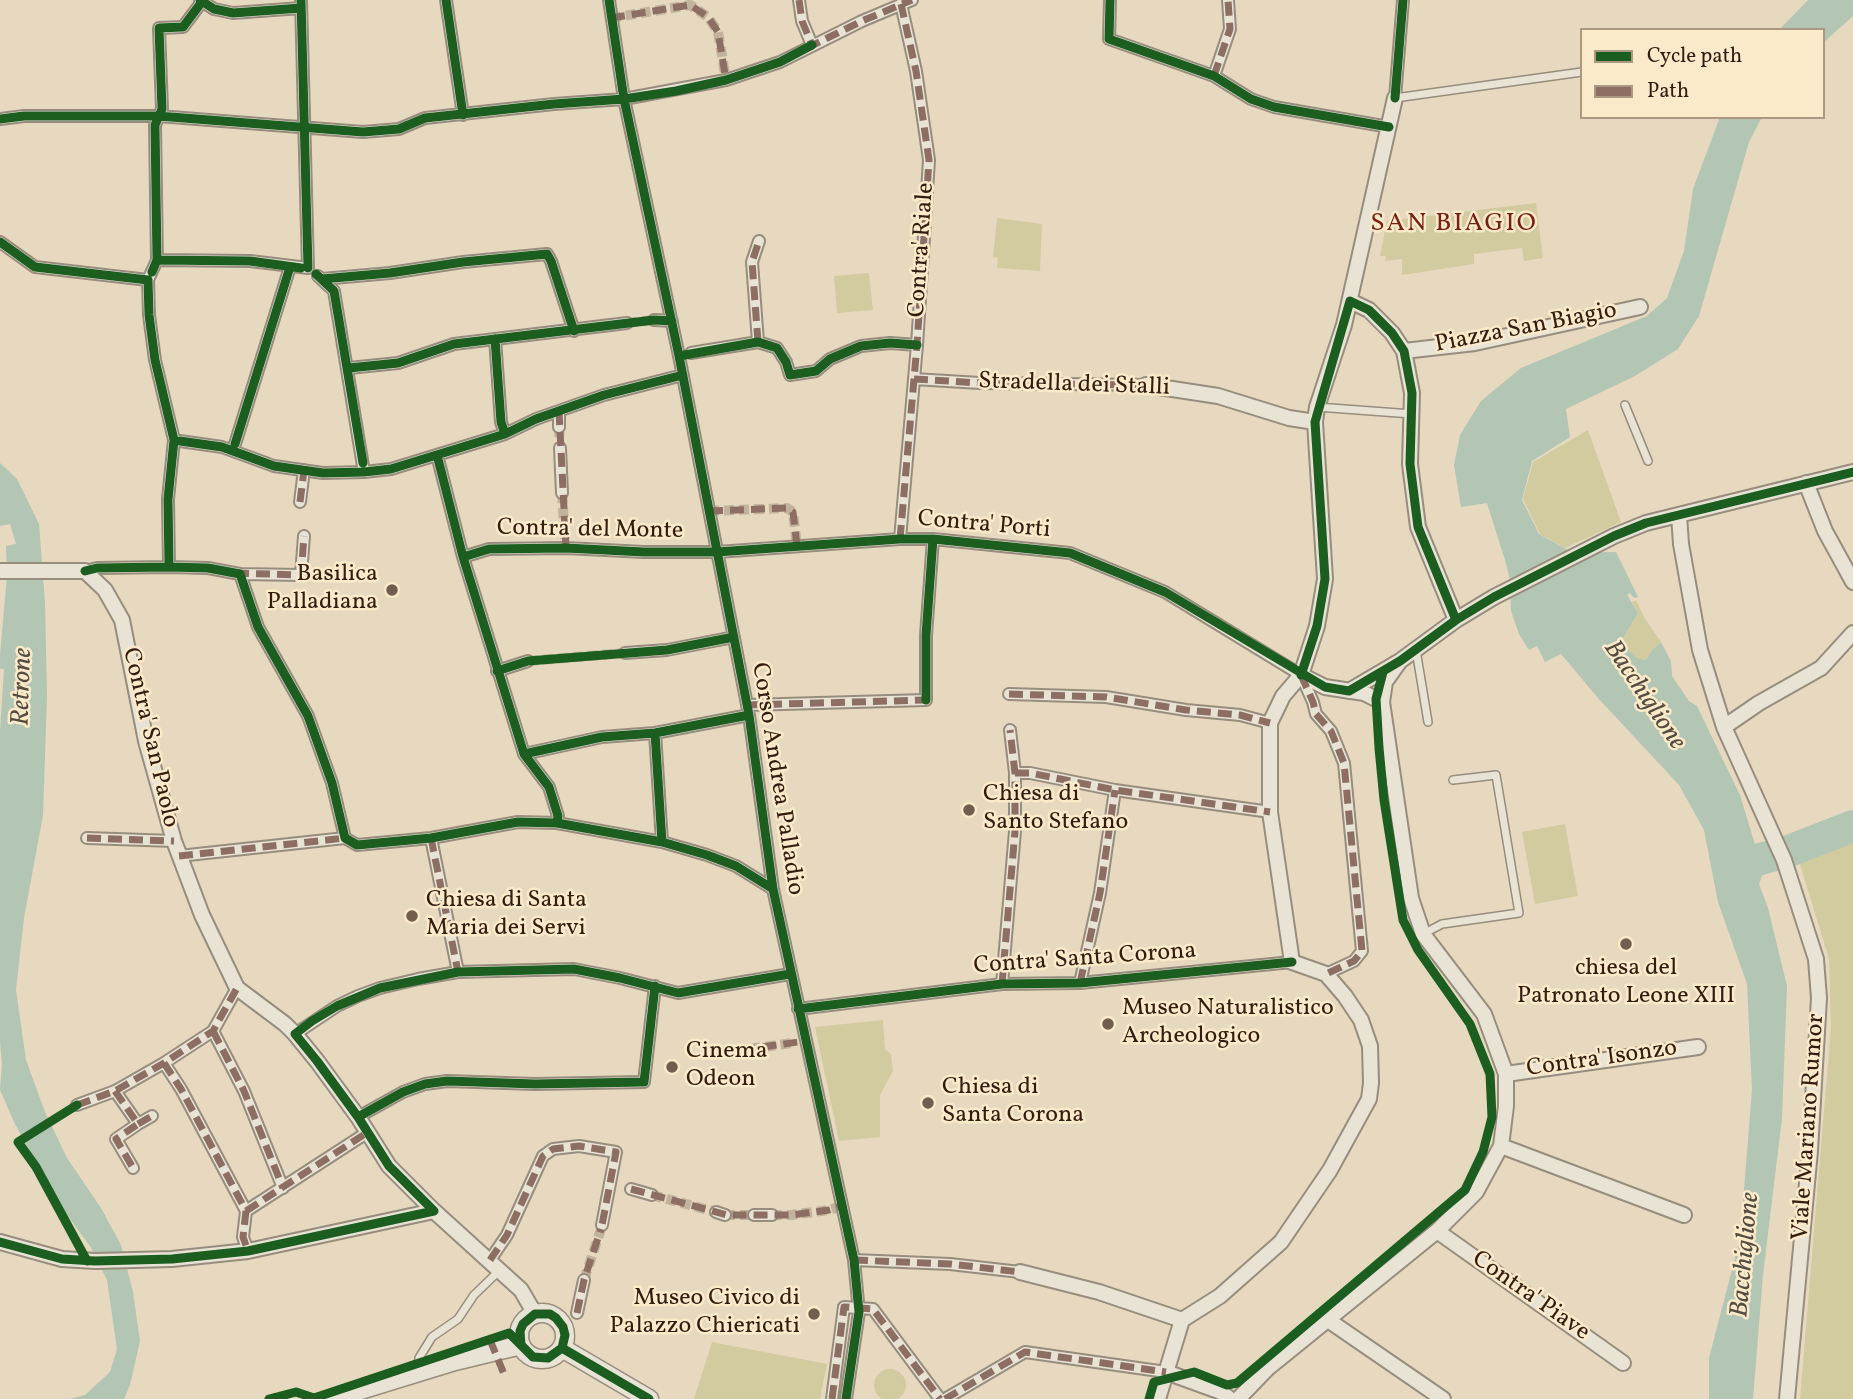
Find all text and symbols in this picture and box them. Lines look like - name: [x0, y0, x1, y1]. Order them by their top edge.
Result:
- legend: [1580, 28, 1825, 119]
- text: Cycle path: [1647, 42, 1742, 71]
- text: Path: [1647, 77, 1689, 106]
- street label: Contra' Riale: [904, 182, 942, 318]
- district label: SAN BIAGIO: [1371, 209, 1537, 241]
- street label: Piazza San Biagio: [1433, 297, 1619, 361]
- street label: Stradella dei Stalli: [978, 368, 1170, 404]
- street label: Contra' Porti: [916, 506, 1052, 546]
- street label: Contra' del Monte: [497, 515, 683, 547]
- place label: Basilica Palladiana: [267, 562, 378, 618]
- marker: Basilica Palladiana: [384, 582, 400, 598]
- water label: Bacchiglione: [1595, 635, 1691, 757]
- street label: Contra' San Paolo: [114, 645, 184, 831]
- water label: Retrone: [7, 648, 41, 726]
- street label: Corso Andrea Palladio: [743, 661, 809, 897]
- place label: Chiesa di Santo Stefano: [983, 782, 1128, 838]
- marker: Chiesa di Santo Stefano: [961, 802, 977, 818]
- place label: Chiesa di Santa Maria dei Servi: [426, 888, 587, 944]
- marker: Chiesa di Santa Maria dei Servi: [404, 908, 420, 924]
- marker: chiesa del Patronato Leone XIII: [1618, 936, 1634, 952]
- street label: Contra' Santa Corona: [973, 938, 1197, 982]
- place label: chiesa del Patronato Leone XIII: [1517, 956, 1735, 1012]
- place label: Museo Naturalistico Archeologico: [1122, 996, 1334, 1052]
- street label: Viale Mariano Rumor: [1788, 1013, 1832, 1241]
- marker: Museo Naturalistico Archeologico: [1100, 1016, 1116, 1032]
- street label: Contra' Isonzo: [1525, 1035, 1679, 1085]
- place label: Cinema Odeon: [686, 1039, 768, 1095]
- marker: Cinema Odeon: [664, 1059, 680, 1075]
- place label: Chiesa di Santa Corona: [942, 1075, 1084, 1131]
- marker: Chiesa di Santa Corona: [920, 1095, 936, 1111]
- water label: Bacchiglione: [1726, 1191, 1768, 1319]
- street label: Contra' Piave: [1466, 1246, 1594, 1348]
- place label: Museo Civico di Palazzo Chiericati: [610, 1286, 800, 1342]
- marker: Museo Civico di Palazzo Chiericati: [806, 1306, 822, 1322]

